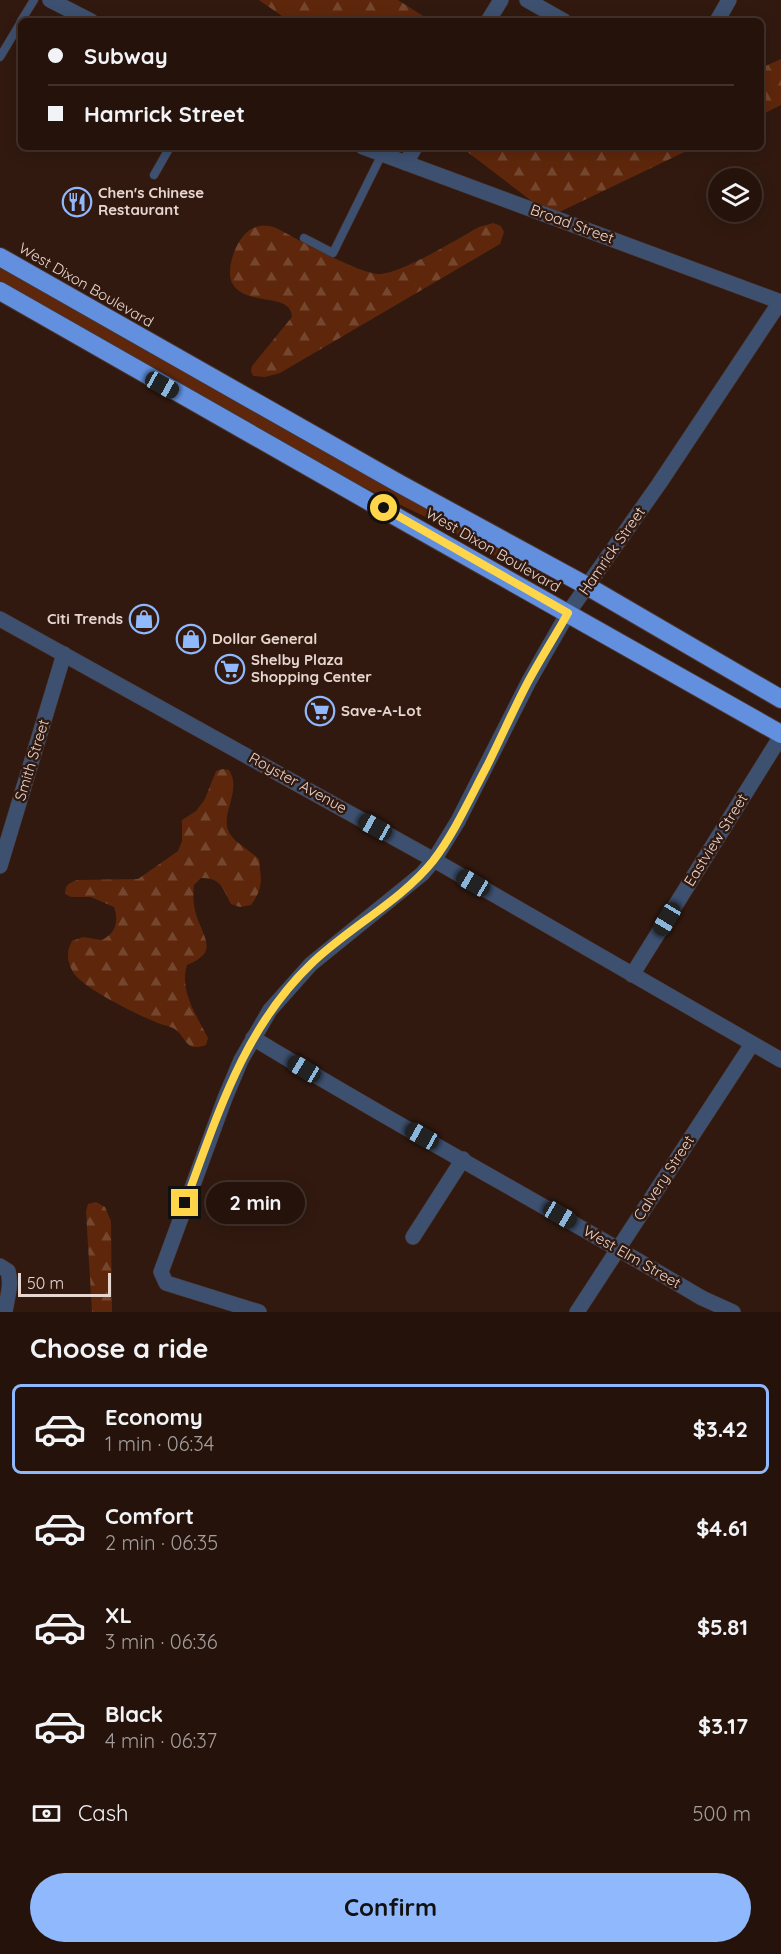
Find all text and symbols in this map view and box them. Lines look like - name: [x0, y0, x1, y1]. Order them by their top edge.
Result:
- text: Subway: [84, 42, 168, 70]
- text: Hamrick Street: [84, 100, 245, 128]
- map controls: [708, 168, 762, 222]
- button: layers: [708, 168, 762, 222]
- place label: Chen's Chinese Restaurant: [98, 183, 204, 219]
- restaurant icon: Chen's Chinese Restaurant: [61, 186, 93, 218]
- street label: Broad Street: [528, 200, 617, 247]
- street label: West Dixon Boulevard: [15, 238, 157, 331]
- car: [142, 368, 182, 402]
- route start: [370, 494, 397, 521]
- street label: West Dixon Boulevard: [422, 503, 564, 596]
- street label: Hamrick Street: [574, 503, 649, 599]
- shop icon: Citi Trends: [128, 603, 160, 635]
- place label: Citi Trends: [47, 609, 123, 628]
- shop icon: Dollar General: [175, 623, 207, 655]
- place label: Dollar General: [212, 629, 317, 648]
- place label: Shelby Plaza Shopping Center: [251, 650, 372, 686]
- supermarket icon: Shelby Plaza Shopping Center: [214, 653, 246, 685]
- supermarket icon: Save-A-Lot: [304, 695, 336, 727]
- place label: Save-A-Lot: [341, 701, 422, 720]
- street label: Smith Street: [10, 717, 53, 803]
- street label: Royster Avenue: [246, 748, 351, 817]
- street label: Eastview Street: [680, 790, 752, 890]
- car: [355, 810, 395, 844]
- car: [453, 866, 493, 900]
- car: [650, 899, 684, 939]
- car: [284, 1052, 324, 1086]
- car: [402, 1119, 442, 1153]
- street label: Calvery Street: [629, 1132, 698, 1224]
- callout: 2 min: [206, 1182, 305, 1224]
- route end: [171, 1189, 198, 1216]
- text: 2 min: [229, 1190, 282, 1215]
- car: [540, 1198, 580, 1232]
- street label: West Elm Street: [580, 1221, 685, 1292]
- scale bar: [18, 1270, 111, 1298]
- text: 50 m: [27, 1273, 64, 1293]
- text: Choose a ride: [30, 1331, 208, 1365]
- icon: car: [33, 1402, 87, 1456]
- text: Economy: [105, 1403, 203, 1431]
- text: $3.42: [693, 1415, 748, 1443]
- text: 1 min · 06:34: [105, 1431, 214, 1456]
- icon: car: [33, 1501, 87, 1555]
- text: Comfort: [105, 1502, 194, 1530]
- text: $4.61: [696, 1514, 748, 1542]
- text: 2 min · 06:35: [105, 1530, 218, 1555]
- icon: car: [33, 1600, 87, 1654]
- text: XL: [105, 1601, 132, 1629]
- text: $5.81: [697, 1613, 748, 1641]
- text: 3 min · 06:36: [105, 1629, 217, 1654]
- icon: car: [33, 1699, 87, 1753]
- text: Black: [105, 1700, 163, 1728]
- text: $3.17: [698, 1712, 748, 1740]
- text: 4 min · 06:37: [105, 1728, 217, 1753]
- icon: cash: [30, 1797, 63, 1830]
- text: Cash: [78, 1799, 129, 1827]
- text: 500 m: [693, 1801, 751, 1826]
- button: Confirm: [30, 1873, 751, 1942]

